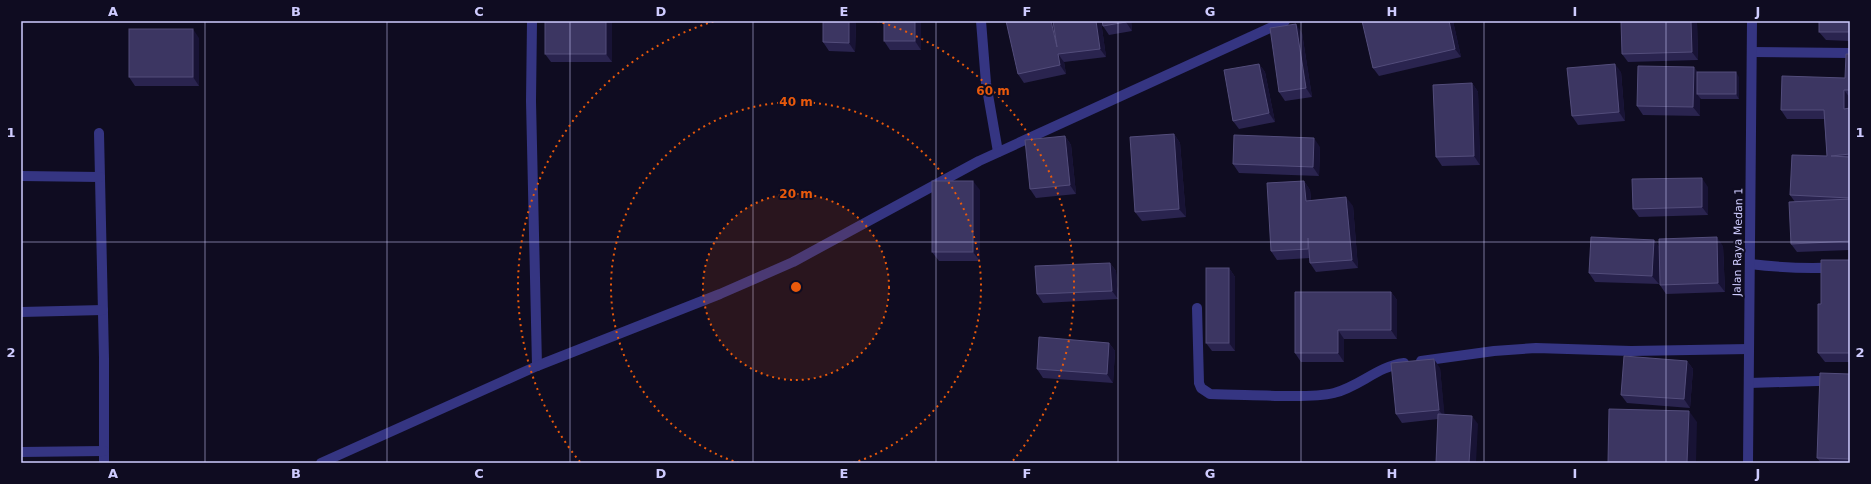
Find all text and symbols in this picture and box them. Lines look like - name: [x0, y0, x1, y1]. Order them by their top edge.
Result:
- text: A: [108, 4, 118, 19]
- text: B: [291, 4, 301, 19]
- text: C: [474, 4, 484, 19]
- text: D: [656, 4, 667, 19]
- text: E: [840, 4, 848, 19]
- text: F: [1023, 4, 1031, 19]
- text: G: [1205, 4, 1215, 19]
- text: H: [1387, 4, 1397, 19]
- text: I: [1573, 4, 1577, 19]
- text: J: [1755, 4, 1760, 19]
- text: 60 m: [976, 84, 1010, 98]
- text: 40 m: [779, 95, 813, 109]
- text: 1: [6, 125, 16, 140]
- text: 1: [1855, 125, 1865, 140]
- text: 20 m: [779, 187, 813, 201]
- street label: Jalan Raya Medan 1: [1731, 188, 1745, 297]
- centre of rings: [789, 280, 803, 294]
- text: 2: [6, 345, 16, 360]
- text: 2: [1855, 345, 1865, 360]
- text: A: [108, 466, 118, 481]
- text: B: [291, 466, 301, 481]
- text: C: [474, 466, 484, 481]
- text: D: [656, 466, 667, 481]
- text: E: [840, 466, 848, 481]
- text: F: [1023, 466, 1031, 481]
- text: G: [1205, 466, 1215, 481]
- text: H: [1387, 466, 1397, 481]
- text: I: [1573, 466, 1577, 481]
- text: J: [1755, 466, 1760, 481]

